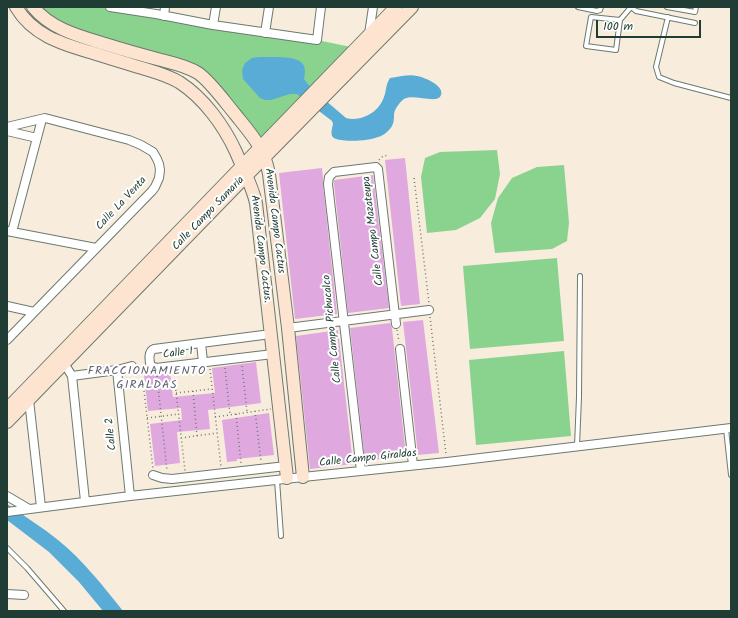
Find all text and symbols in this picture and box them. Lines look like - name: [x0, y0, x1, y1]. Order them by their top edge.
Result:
- scale bar: [598, 12, 703, 38]
- text: 100 m: [603, 17, 633, 36]
- street label: Avenida Campo Cactus: [261, 168, 287, 274]
- street label: Calle Campo Samaria: [170, 174, 248, 254]
- street label: Calle La Venta: [94, 175, 150, 233]
- street label: Calle Campo Mazateupa: [361, 175, 387, 287]
- street label: Avenida Campo Cactus.: [247, 194, 273, 304]
- street label: Calle Campo Pichucalco: [321, 274, 345, 384]
- street label: Calle 1: [162, 346, 194, 362]
- district label: FRACCIONAMIENTO GIRALDAS: [88, 365, 206, 393]
- street label: Calle 2: [104, 417, 120, 451]
- street label: Calle Campo Giraldas: [319, 447, 417, 471]

